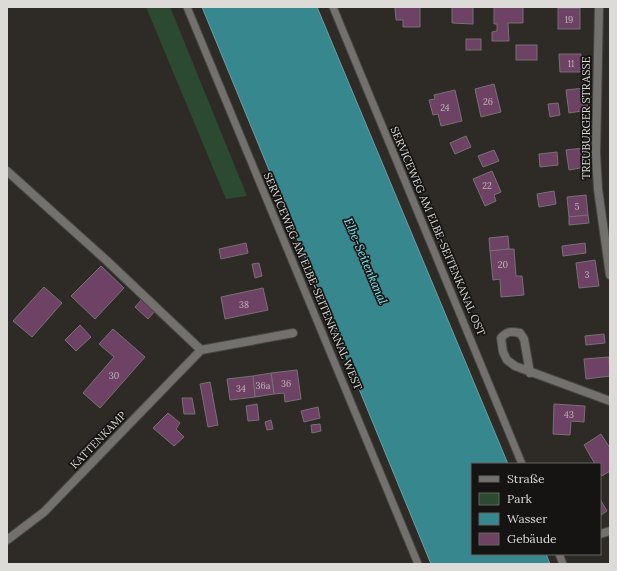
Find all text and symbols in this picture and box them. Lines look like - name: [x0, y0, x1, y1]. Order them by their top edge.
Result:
- house number: 19: [565, 14, 573, 25]
- street label: TREUBURGER STRASSE: [579, 56, 593, 179]
- house number: 11: [568, 58, 574, 69]
- house number: 26: [483, 96, 493, 107]
- house number: 24: [440, 102, 450, 113]
- street label: SERVICEWEG AM ELBE-SEITENKANAL OST: [387, 124, 489, 338]
- street label: SERVICEWEG AM ELBE-SEITENKANAL WEST: [261, 170, 365, 392]
- house number: 22: [482, 180, 492, 191]
- house number: 5: [575, 201, 580, 212]
- water label: Elbe-Seitenkanal: [341, 216, 391, 307]
- house number: 20: [498, 259, 509, 270]
- house number: 3: [584, 269, 590, 280]
- house number: 38: [239, 299, 249, 310]
- house number: 30: [109, 370, 120, 381]
- house number: 36: [281, 378, 291, 389]
- house number: 36a: [256, 380, 271, 391]
- house number: 34: [236, 383, 246, 394]
- street label: KATTENKAMP: [67, 408, 129, 472]
- house number: 43: [564, 409, 574, 420]
- legend: [471, 463, 601, 555]
- text: Straße: [507, 471, 545, 486]
- text: Park: [507, 491, 533, 506]
- text: Wasser: [507, 511, 548, 526]
- text: Gebäude: [507, 531, 557, 546]

